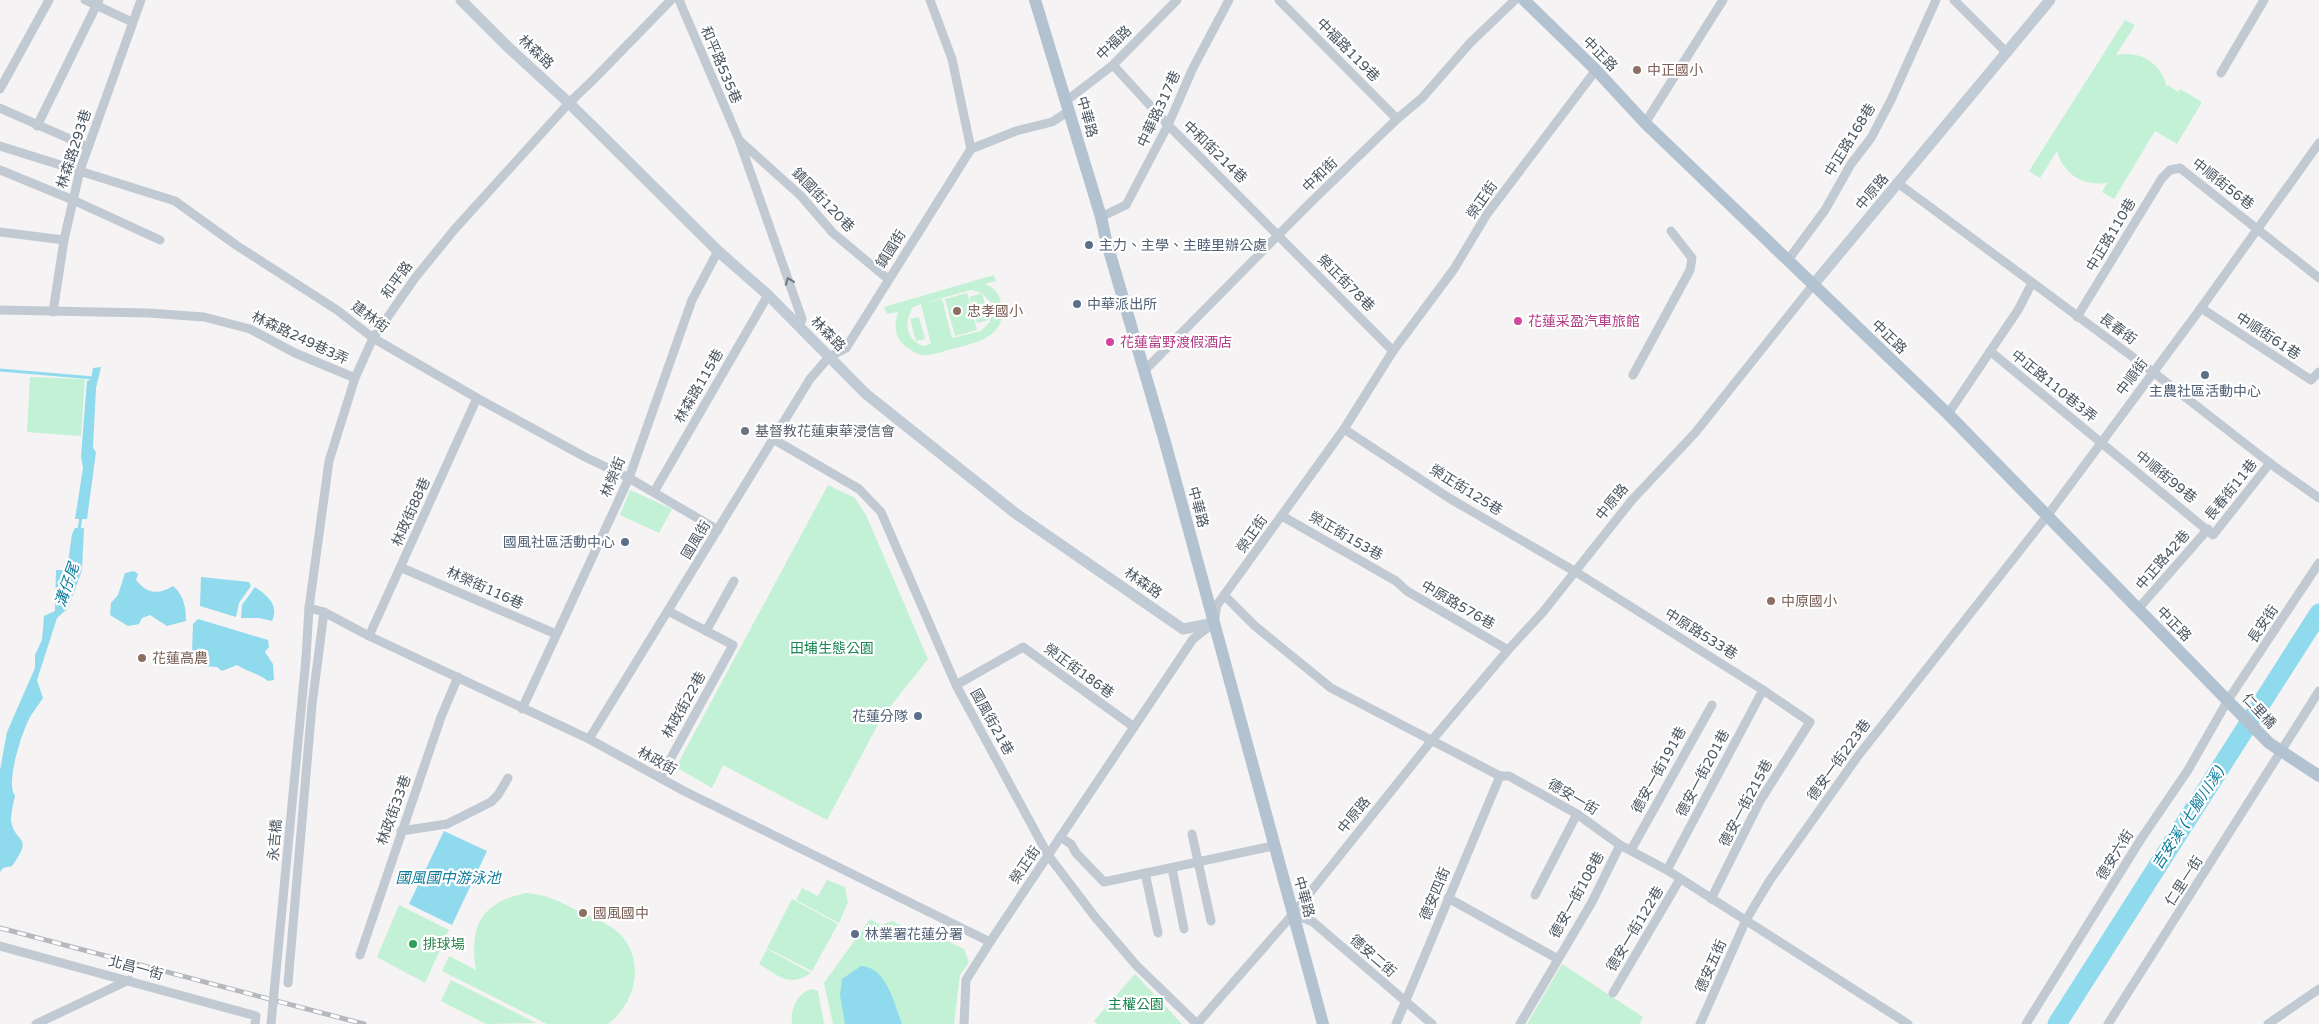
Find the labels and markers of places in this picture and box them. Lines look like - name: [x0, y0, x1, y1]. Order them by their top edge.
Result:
- place label: 中正國小: [1647, 62, 1703, 79]
- marker: 中正國小: [1631, 64, 1643, 76]
- place label: 主力、主學、主睦里辦公處: [1099, 237, 1267, 254]
- marker: 主力、主學、主睦里辦公處: [1083, 239, 1095, 251]
- place label: 中華派出所: [1087, 296, 1157, 313]
- marker: 中華派出所: [1071, 298, 1083, 310]
- place label: 忠孝國小: [967, 303, 1023, 320]
- marker: 忠孝國小: [951, 305, 963, 317]
- place label: 花蓮采盈汽車旅館: [1528, 313, 1640, 330]
- marker: 花蓮采盈汽車旅館: [1512, 315, 1524, 327]
- place label: 花蓮富野渡假酒店: [1120, 334, 1232, 351]
- marker: 花蓮富野渡假酒店: [1104, 336, 1116, 348]
- marker: 主農社區活動中心: [2199, 369, 2211, 381]
- place label: 主農社區活動中心: [2149, 383, 2261, 400]
- place label: 基督教花蓮東華浸信會: [755, 423, 895, 440]
- marker: 基督教花蓮東華浸信會: [739, 425, 751, 437]
- place label: 國風社區活動中心: [503, 534, 615, 551]
- marker: 國風社區活動中心: [619, 536, 631, 548]
- place label: 中原國小: [1781, 593, 1837, 610]
- marker: 中原國小: [1765, 595, 1777, 607]
- place label: 花蓮高農: [152, 650, 208, 667]
- marker: 花蓮高農: [136, 652, 148, 664]
- place label: 花蓮分隊: [852, 708, 908, 725]
- marker: 花蓮分隊: [912, 710, 924, 722]
- place label: 國風國中: [593, 905, 649, 922]
- marker: 國風國中: [577, 907, 589, 919]
- place label: 林業署花蓮分署: [865, 926, 963, 943]
- marker: 林業署花蓮分署: [849, 928, 861, 940]
- place label: 排球場: [423, 936, 465, 953]
- marker: 排球場: [407, 938, 419, 950]

